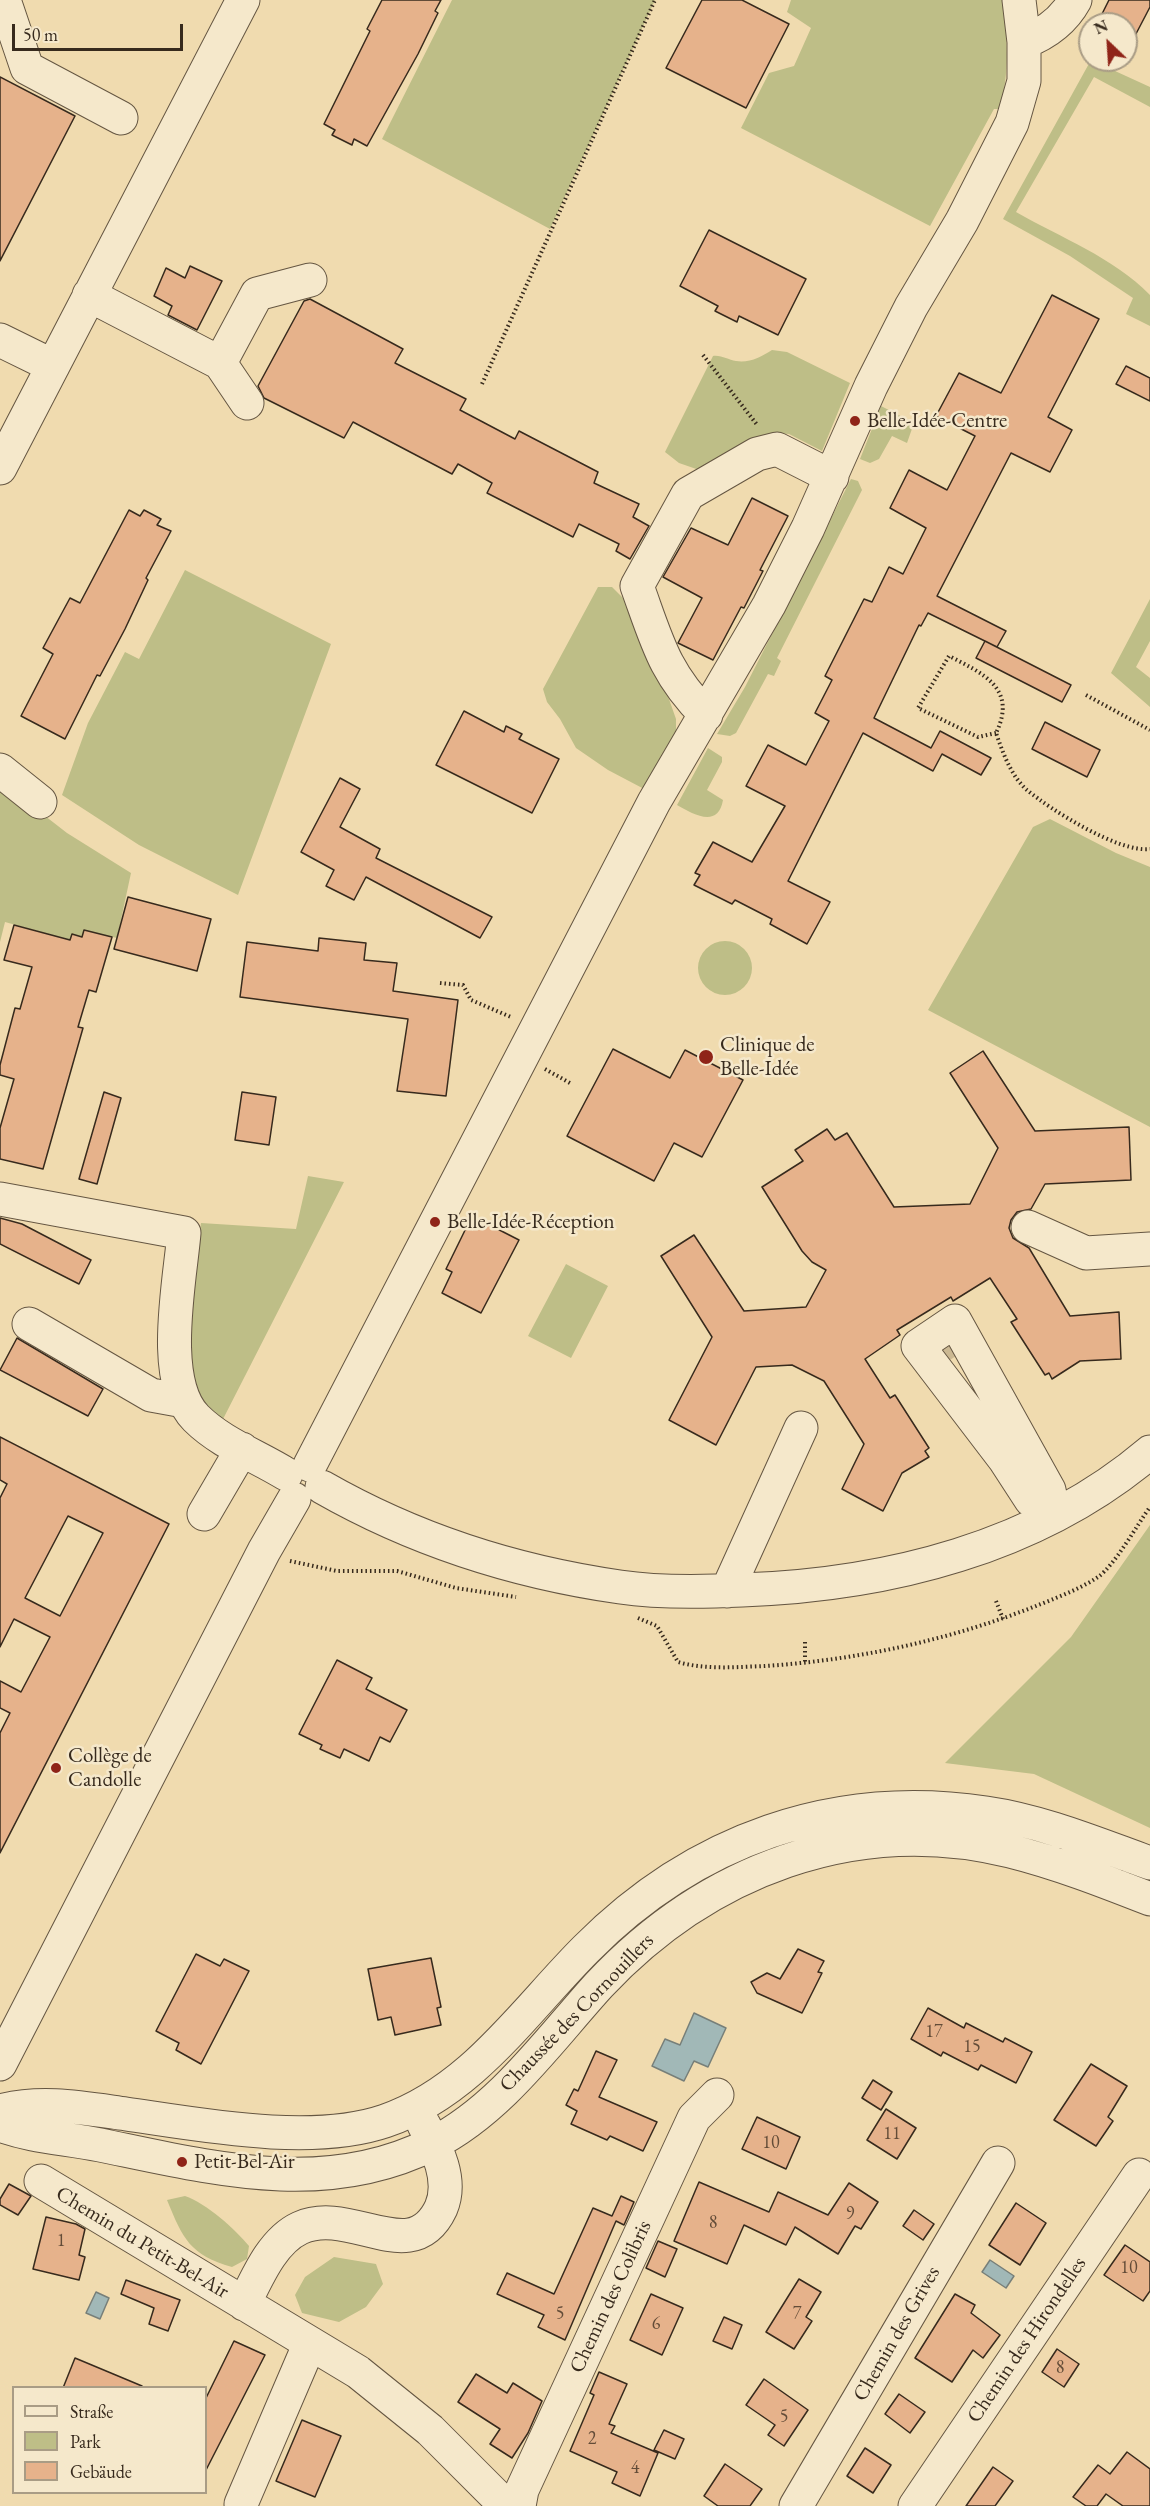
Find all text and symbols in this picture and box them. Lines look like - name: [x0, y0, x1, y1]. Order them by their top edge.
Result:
- scale bar: [15, 12, 186, 50]
- north arrow: [1078, 12, 1138, 72]
- text: N: [1091, 15, 1111, 39]
- text: 50 m: [23, 23, 58, 46]
- place label: Belle-Idée-Centre: [867, 408, 1007, 434]
- marker: Belle-Idée-Centre: [848, 414, 862, 428]
- place label: Clinique de Belle-Idée: [720, 1032, 815, 1082]
- marker: Clinique de Belle-Idée: [697, 1048, 715, 1066]
- place label: Belle-Idée-Réception: [447, 1209, 615, 1235]
- marker: Belle-Idée-Réception: [428, 1215, 442, 1229]
- place label: Collège de Candolle: [68, 1743, 152, 1793]
- marker: Collège de Candolle: [49, 1761, 63, 1775]
- street label: Chaussée des Cornouillers: [495, 1928, 659, 2098]
- house number: 17: [925, 2021, 943, 2043]
- house number: 15: [963, 2036, 981, 2058]
- house number: 11: [883, 2123, 901, 2145]
- house number: 10: [762, 2132, 780, 2154]
- place label: Petit-Bel-Air: [194, 2149, 295, 2175]
- marker: Petit-Bel-Air: [175, 2155, 189, 2169]
- street label: Chemin du Petit-Bel-Air: [51, 2181, 233, 2305]
- house number: 9: [846, 2203, 854, 2225]
- house number: 8: [709, 2212, 717, 2234]
- street label: Chemin des Colibris: [565, 2217, 657, 2377]
- house number: 1: [57, 2230, 65, 2252]
- street label: Chemin des Hirondelles: [962, 2252, 1092, 2428]
- house number: 10: [1120, 2257, 1138, 2279]
- street label: Chemin des Grives: [848, 2262, 946, 2406]
- house number: 5: [556, 2303, 564, 2325]
- house number: 7: [793, 2303, 801, 2325]
- house number: 6: [652, 2313, 660, 2335]
- house number: 8: [1056, 2357, 1064, 2379]
- legend: [12, 2386, 207, 2494]
- text: Straße: [70, 2400, 113, 2423]
- house number: 5: [780, 2406, 788, 2428]
- house number: 2: [588, 2428, 596, 2450]
- text: Park: [70, 2430, 101, 2453]
- house number: 4: [631, 2457, 639, 2479]
- text: Gebäude: [70, 2460, 132, 2483]

